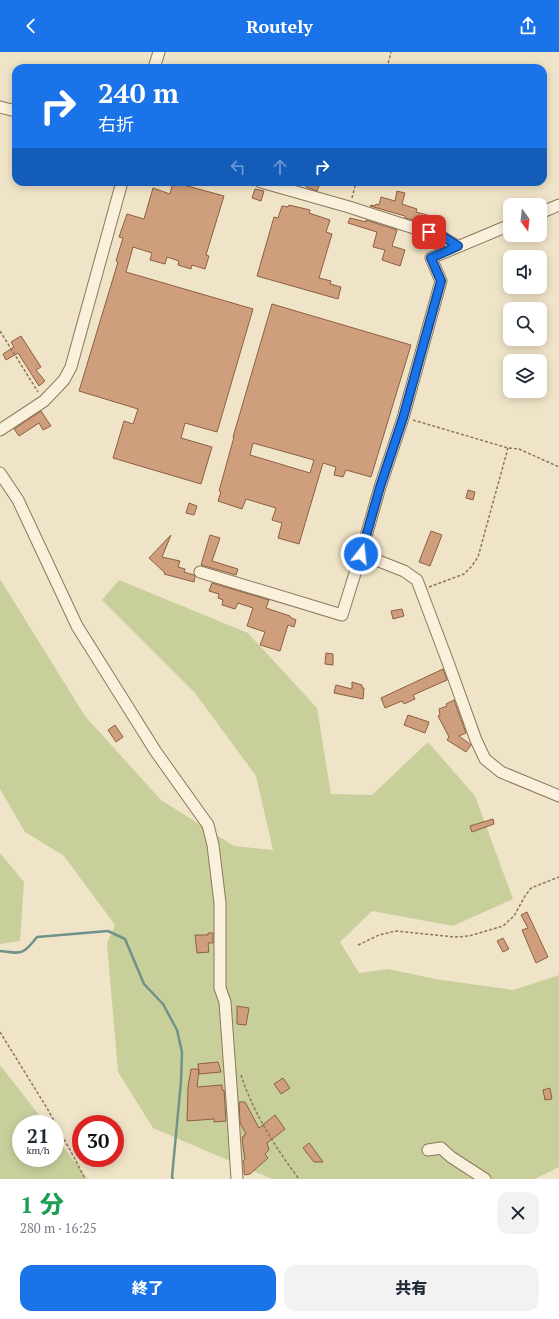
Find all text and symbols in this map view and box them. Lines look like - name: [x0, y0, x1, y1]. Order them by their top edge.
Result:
- text: Routely: [246, 14, 313, 38]
- icon: back: [20, 15, 42, 37]
- icon: share: [517, 15, 539, 37]
- text: 240 m: [98, 74, 179, 111]
- icon: right: [32, 80, 84, 132]
- text: 右折: [98, 112, 134, 136]
- icon: left: [227, 156, 249, 178]
- icon: ahead: [269, 156, 291, 178]
- icon: right: [311, 156, 333, 178]
- north arrow: [503, 198, 547, 242]
- map controls: [503, 198, 547, 398]
- pin: [412, 215, 446, 249]
- icon: arrive: [418, 221, 440, 243]
- button: sound: [503, 250, 547, 294]
- button: search: [503, 302, 547, 346]
- button: layers: [503, 354, 547, 398]
- position arrow: [340, 533, 382, 575]
- speed limit sign: 30: [72, 1115, 124, 1167]
- text: 21: [27, 1122, 49, 1149]
- text: km/h: [26, 1144, 50, 1157]
- text: 1 分: [20, 1188, 64, 1220]
- button: close: [497, 1192, 539, 1234]
- text: 280 m · 16:25: [20, 1219, 97, 1237]
- button: 終了: [20, 1265, 276, 1311]
- button: 共有: [284, 1265, 539, 1311]

